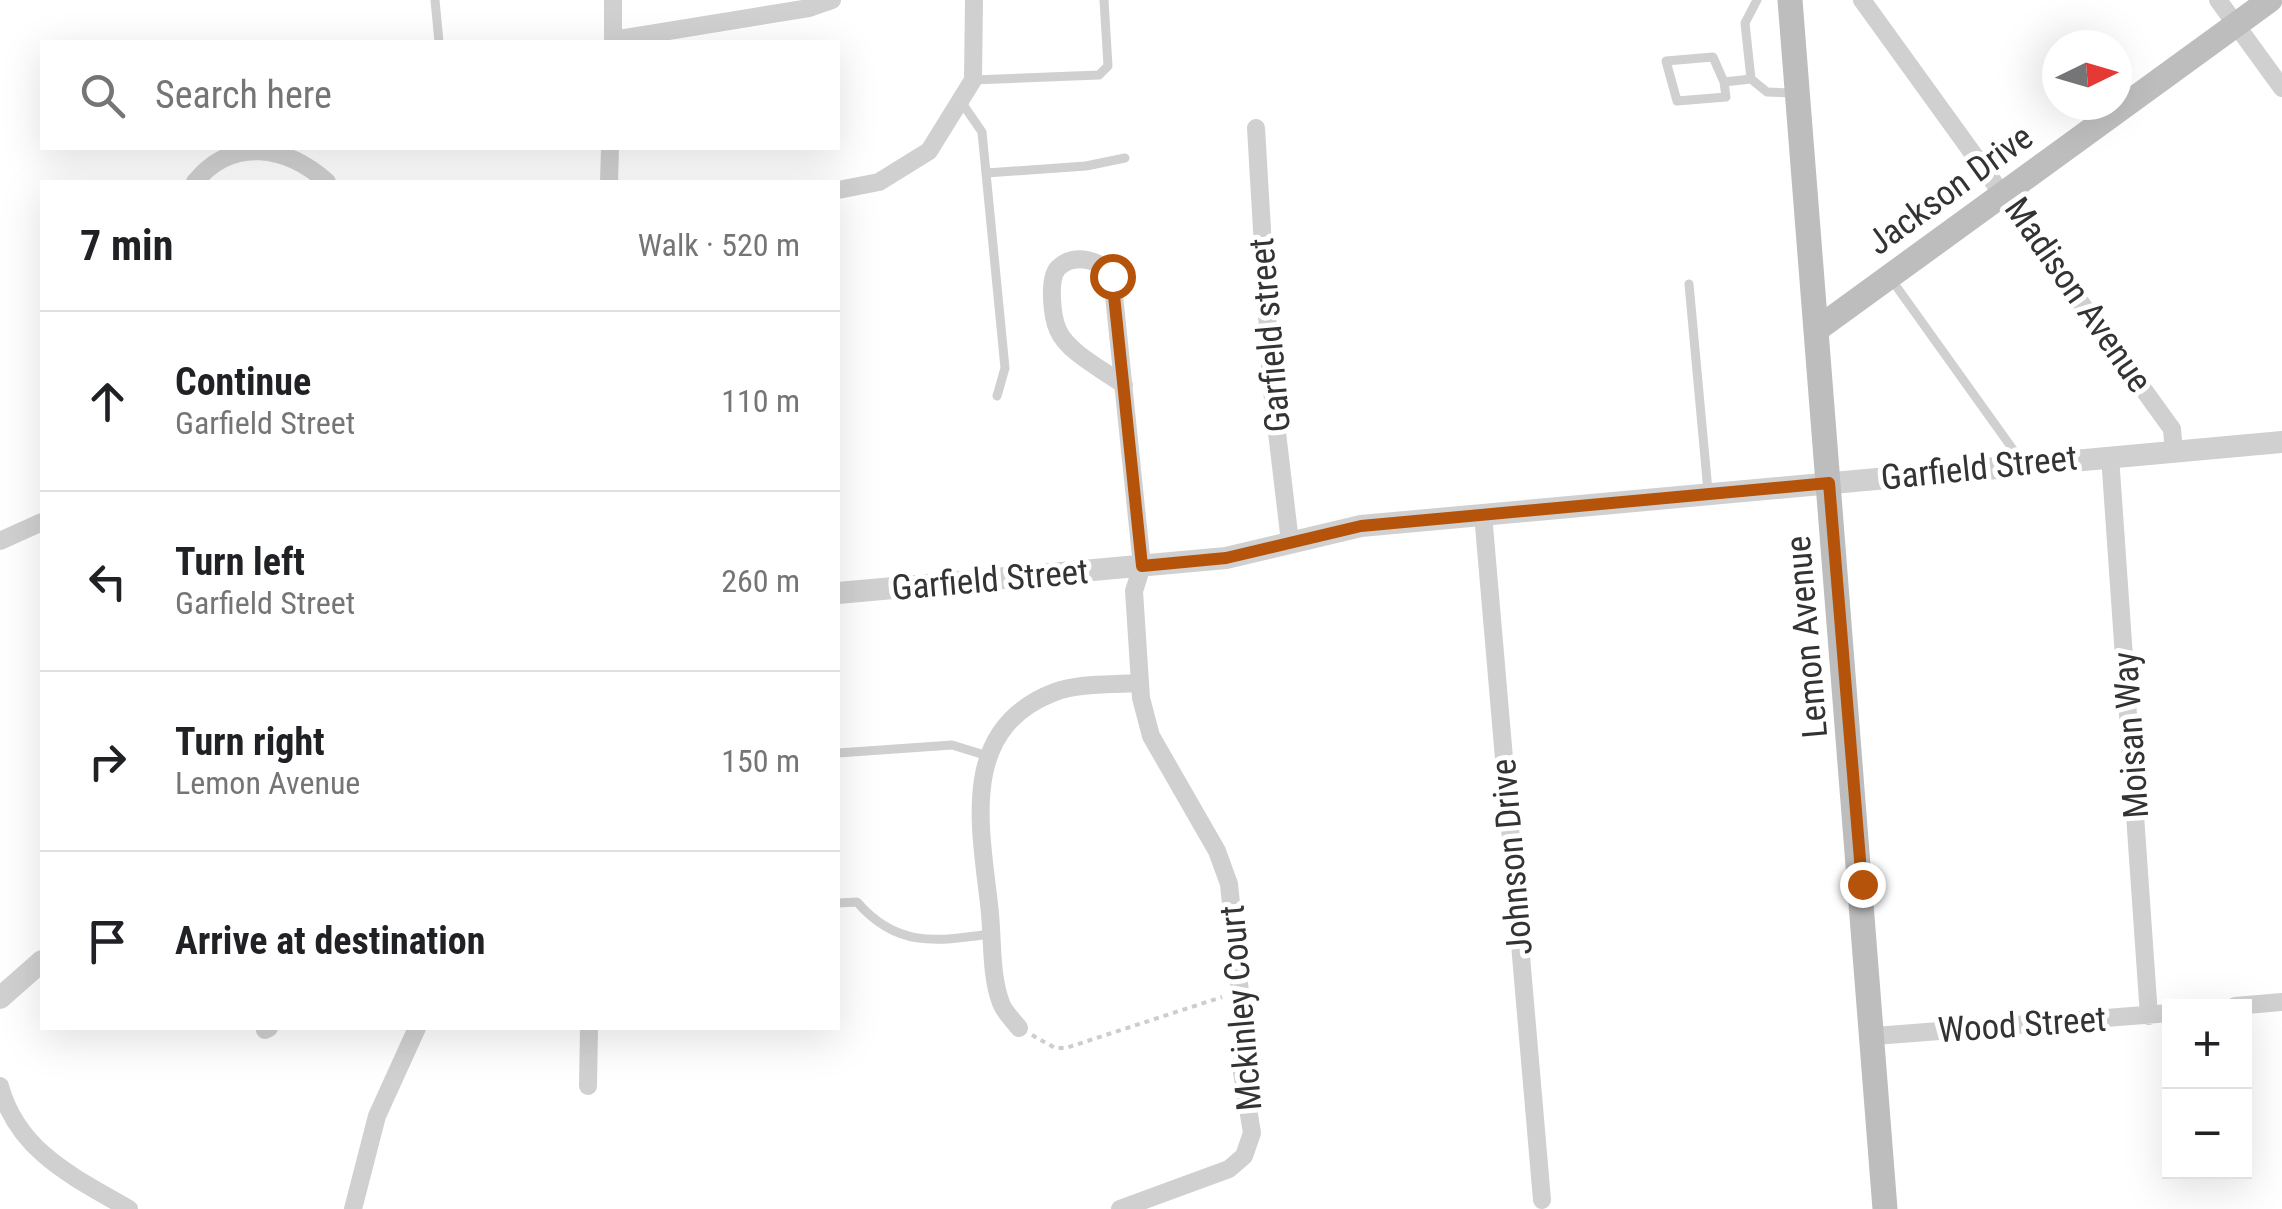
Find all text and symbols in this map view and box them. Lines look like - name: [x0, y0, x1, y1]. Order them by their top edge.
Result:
- north arrow: [2042, 30, 2132, 120]
- search box: [40, 40, 840, 150]
- icon: search: [75, 68, 130, 123]
- text: Search here: [155, 73, 332, 117]
- street label: Jackson Drive: [1859, 116, 2041, 264]
- street label: Madison Avenue: [1996, 190, 2160, 400]
- text: 7 min: [80, 221, 173, 270]
- text: Walk · 520 m: [638, 226, 800, 264]
- street label: Garfield street: [1241, 236, 1299, 434]
- route start: [1090, 254, 1136, 300]
- text: Continue: [175, 360, 311, 404]
- icon: ahead: [80, 374, 135, 429]
- text: 110 m: [721, 382, 800, 420]
- text: Garfield Street: [175, 404, 355, 442]
- street label: Garfield Street: [1879, 437, 2079, 499]
- street label: Lemon Avenue: [1778, 534, 1836, 740]
- text: Turn left: [175, 540, 305, 584]
- street label: Garfield Street: [890, 551, 1090, 609]
- icon: left: [80, 554, 135, 609]
- text: 260 m: [721, 562, 800, 600]
- text: Garfield Street: [175, 584, 355, 622]
- street label: Moisan Way: [2105, 650, 2157, 820]
- text: Turn right: [175, 720, 325, 764]
- icon: right: [80, 734, 135, 789]
- text: 150 m: [721, 742, 800, 780]
- street label: Johnson Drive: [1483, 757, 1541, 957]
- text: Lemon Avenue: [175, 764, 360, 802]
- route end: [1840, 862, 1886, 908]
- street label: Mckinley Court: [1212, 903, 1270, 1113]
- icon: arrive: [80, 914, 135, 969]
- text: Arrive at destination: [175, 919, 485, 963]
- street label: Wood Street: [1936, 999, 2108, 1051]
- map controls: [2162, 999, 2252, 1179]
- button: +: [2162, 999, 2252, 1089]
- button: −: [2162, 1089, 2252, 1179]

